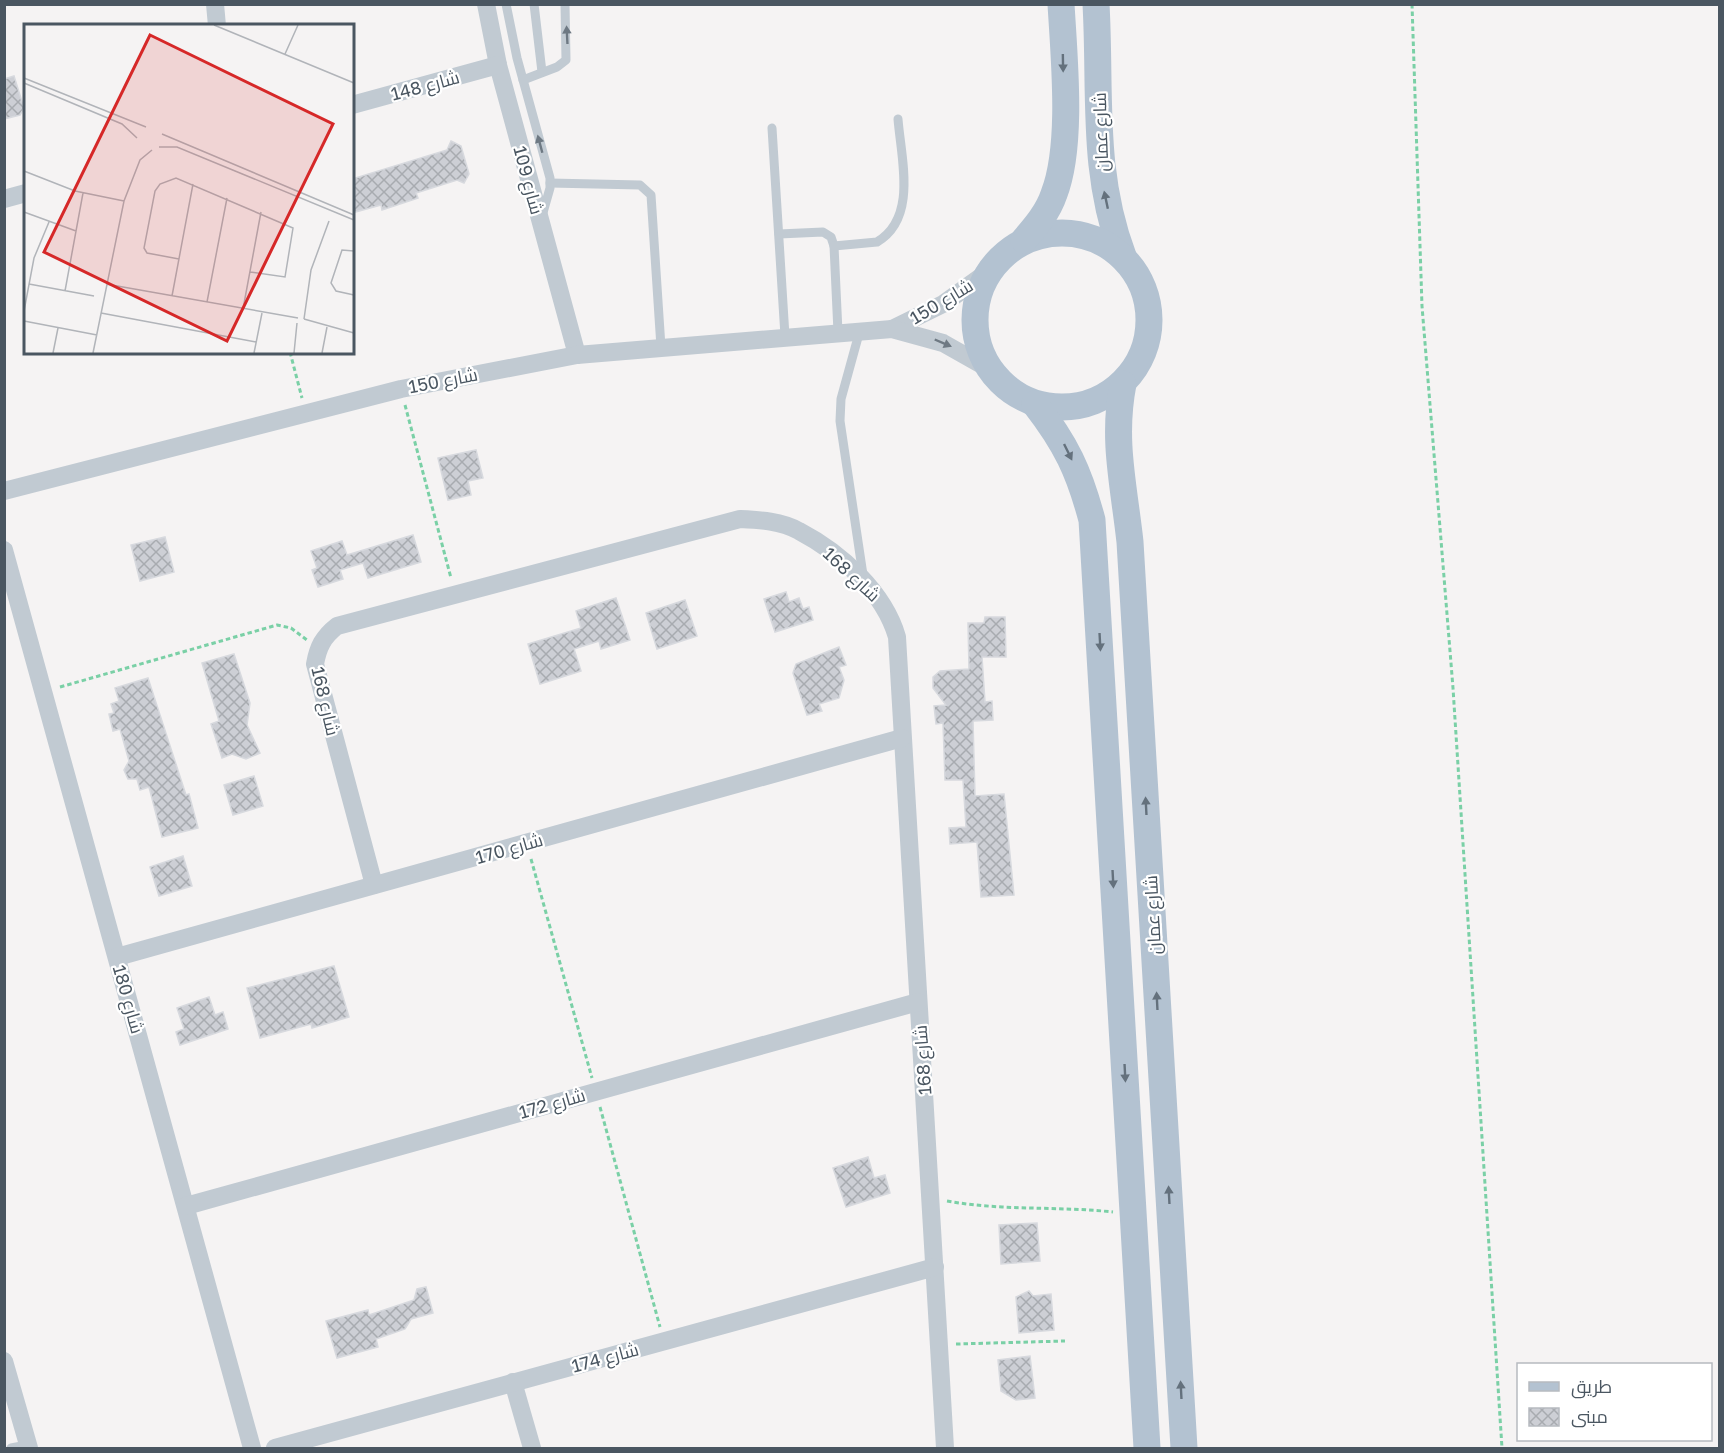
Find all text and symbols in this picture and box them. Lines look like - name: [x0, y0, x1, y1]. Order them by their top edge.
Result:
- inset map: [24, 24, 354, 354]
- one-way arrow: [562, 26, 571, 45]
- one-way arrow: [1058, 53, 1068, 72]
- street label: شارع 148: [388, 65, 462, 107]
- street label: شارع عمان: [1088, 92, 1114, 172]
- one-way arrow: [535, 135, 545, 153]
- street label: شارع 109: [507, 143, 549, 217]
- one-way arrow: [1101, 191, 1110, 210]
- street label: شارع 150: [905, 274, 978, 330]
- one-way arrow: [934, 339, 952, 348]
- street label: شارع 150: [407, 363, 480, 399]
- one-way arrow: [1064, 443, 1073, 460]
- street label: شارع 168: [818, 542, 885, 607]
- one-way arrow: [1095, 633, 1104, 652]
- street label: شارع 168: [305, 664, 345, 738]
- one-way arrow: [1141, 797, 1150, 816]
- street label: شارع 170: [473, 828, 546, 870]
- one-way arrow: [1109, 869, 1118, 888]
- street label: شارع عمان: [1139, 875, 1167, 955]
- street label: شارع 180: [107, 962, 149, 1036]
- one-way arrow: [1153, 991, 1162, 1010]
- street label: شارع 168: [909, 1024, 937, 1096]
- one-way arrow: [1120, 1064, 1129, 1083]
- street label: شارع 172: [516, 1083, 588, 1125]
- one-way arrow: [1164, 1186, 1174, 1205]
- street label: شارع 174: [569, 1337, 642, 1378]
- legend: [1517, 1363, 1712, 1441]
- text: طريق: [1571, 1375, 1612, 1399]
- one-way arrow: [1176, 1381, 1185, 1400]
- text: مبنى: [1571, 1405, 1608, 1428]

